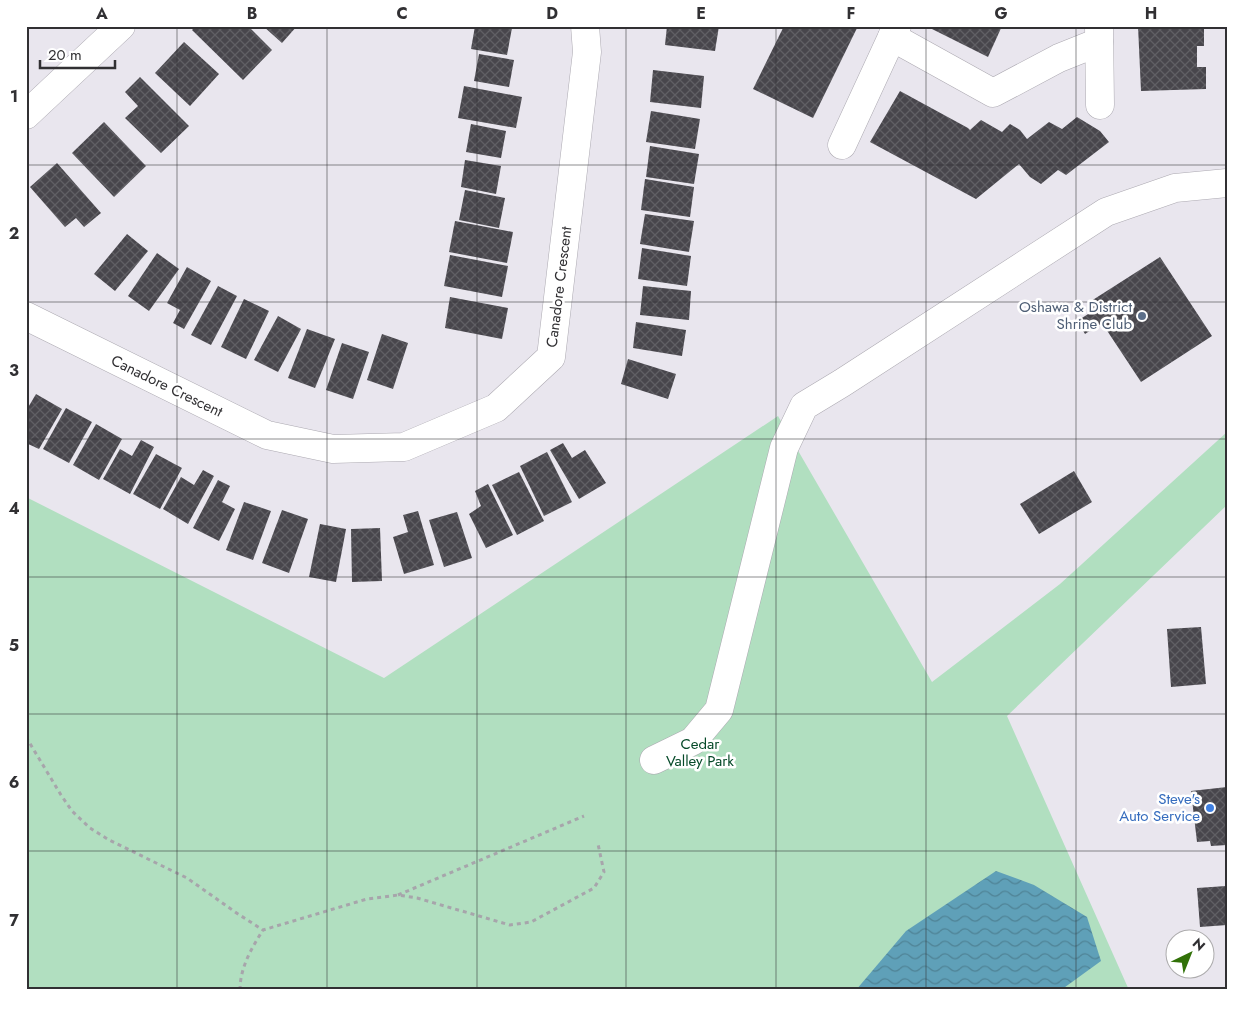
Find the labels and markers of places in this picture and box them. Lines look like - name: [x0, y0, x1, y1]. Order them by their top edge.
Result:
- place label: Oshawa & District Shrine Club: [1019, 296, 1132, 335]
- marker: Oshawa & District Shrine Club: [1136, 310, 1148, 322]
- place label: Steve's Auto Service: [1119, 788, 1200, 827]
- marker: Steve's Auto Service: [1204, 802, 1216, 814]

